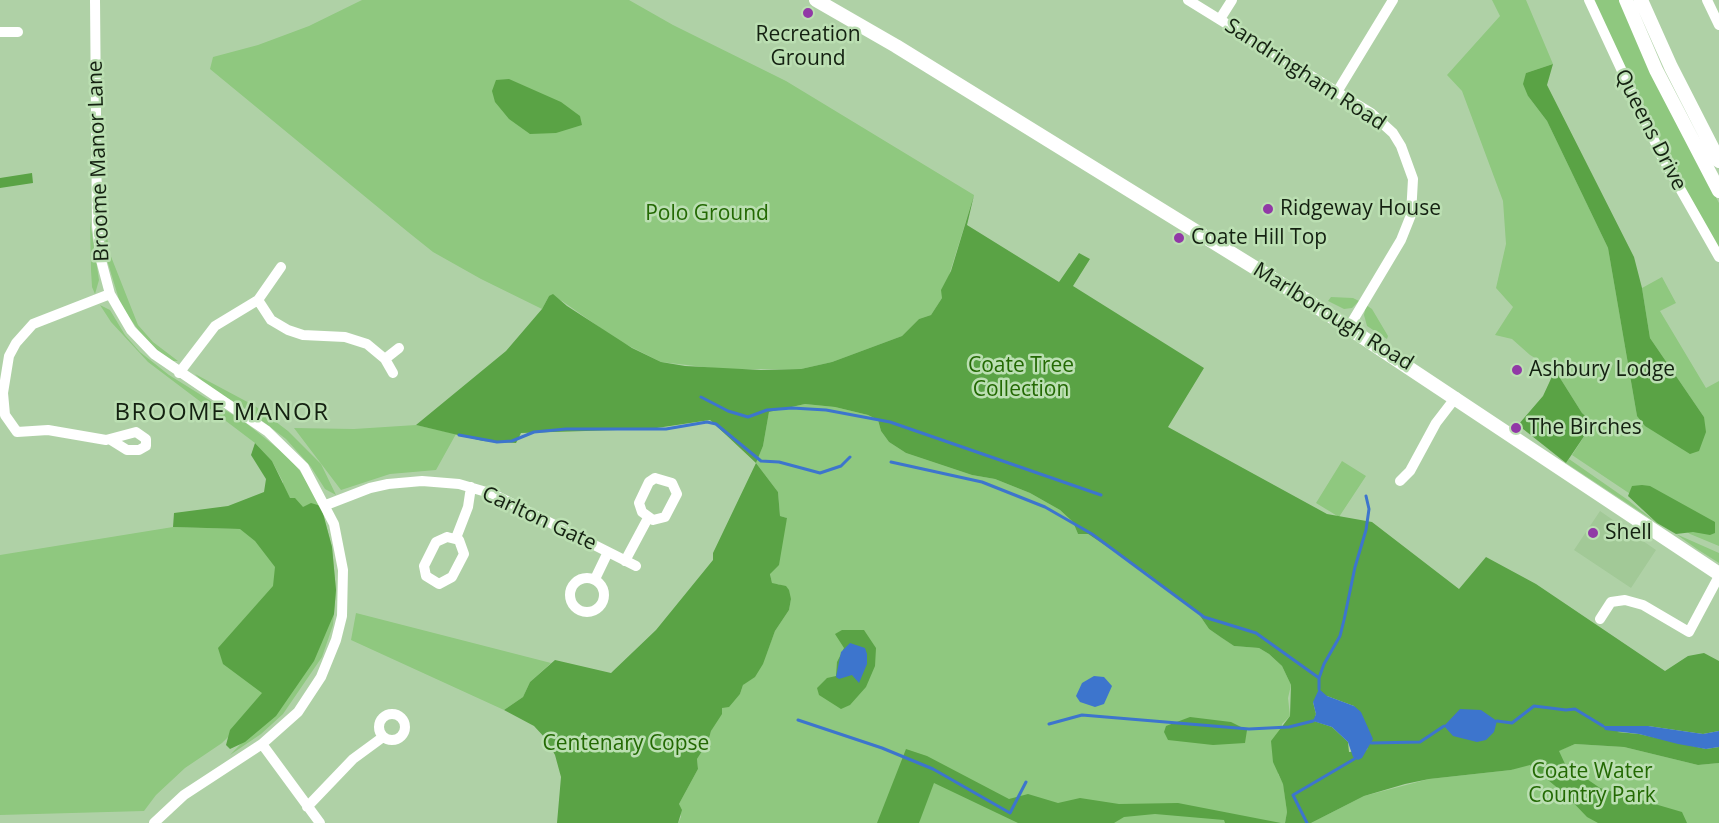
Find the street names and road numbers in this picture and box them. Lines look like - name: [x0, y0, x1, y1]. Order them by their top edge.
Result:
- street label: Sandringham Road: [1220, 14, 1390, 136]
- street label: Broome Manor Lane: [83, 60, 115, 262]
- street label: Queens Drive: [1609, 65, 1691, 195]
- street label: Marlborough Road: [1248, 258, 1418, 376]
- street label: Carlton Gate: [478, 481, 600, 557]

